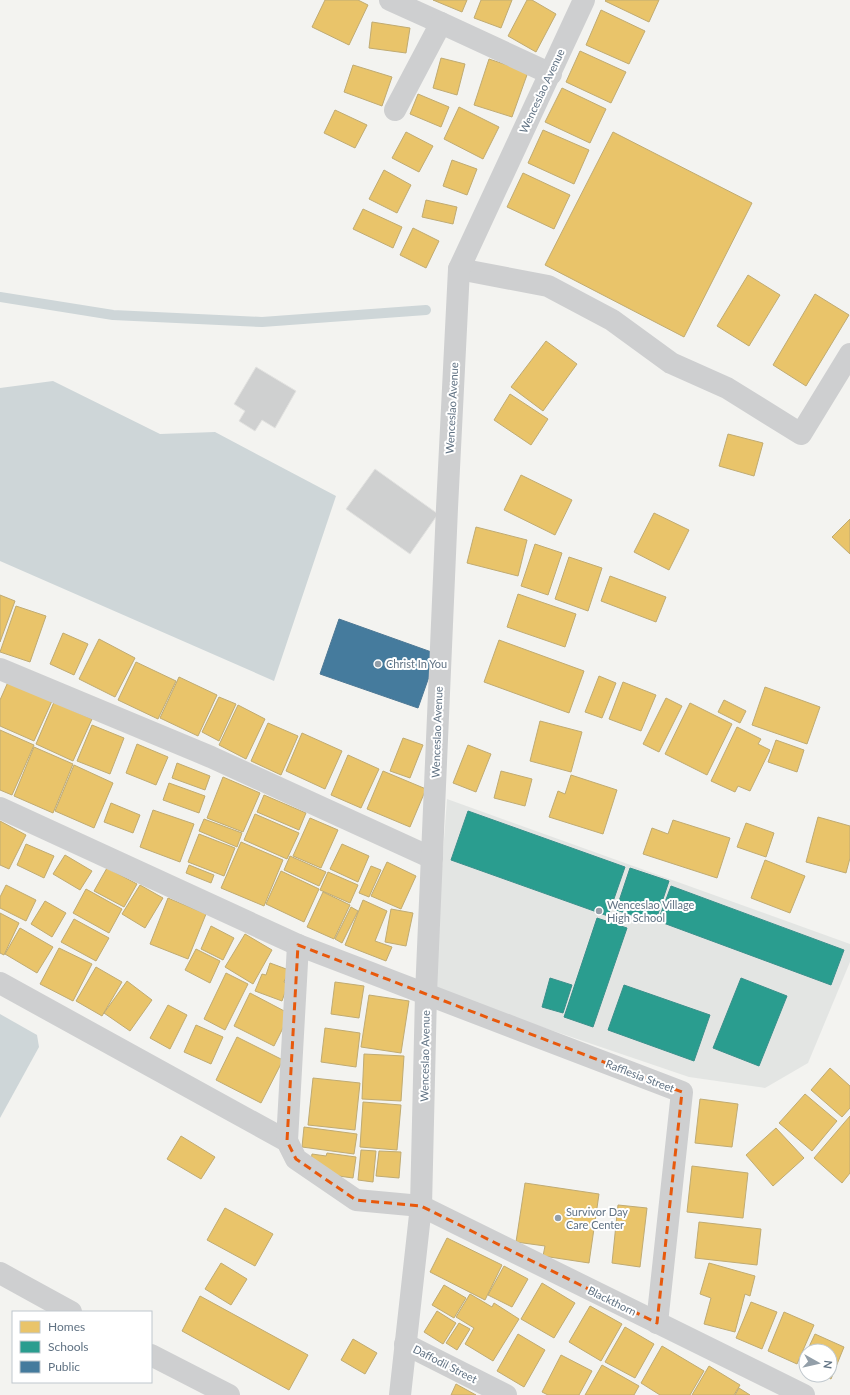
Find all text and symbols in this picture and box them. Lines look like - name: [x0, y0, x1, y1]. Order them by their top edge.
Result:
- street label: Wenceslao Avenue: [516, 46, 567, 135]
- street label: Wenceslao Avenue: [443, 362, 460, 454]
- place label: Christ In You: [386, 657, 447, 670]
- marker: Christ In You: [373, 659, 383, 669]
- street label: Wenceslao Avenue: [428, 686, 445, 778]
- place label: Wenceslao Village High School: [607, 898, 695, 924]
- marker: Wenceslao Village High School: [594, 906, 604, 916]
- street label: Wenceslao Avenue: [417, 1010, 432, 1102]
- street label: Rafflesia Street: [604, 1056, 676, 1095]
- place label: Survivor Day Care Center: [566, 1205, 628, 1231]
- marker: Survivor Day Care Center: [553, 1213, 563, 1223]
- street label: Blackthorn: [586, 1283, 639, 1318]
- legend: [12, 1311, 152, 1383]
- text: Homes: [48, 1319, 85, 1334]
- text: Schools: [48, 1339, 89, 1354]
- street label: Daffodil Street: [411, 1342, 479, 1385]
- north arrow: [798, 1343, 838, 1383]
- text: Public: [48, 1359, 80, 1374]
- text: N: [821, 1359, 835, 1370]

